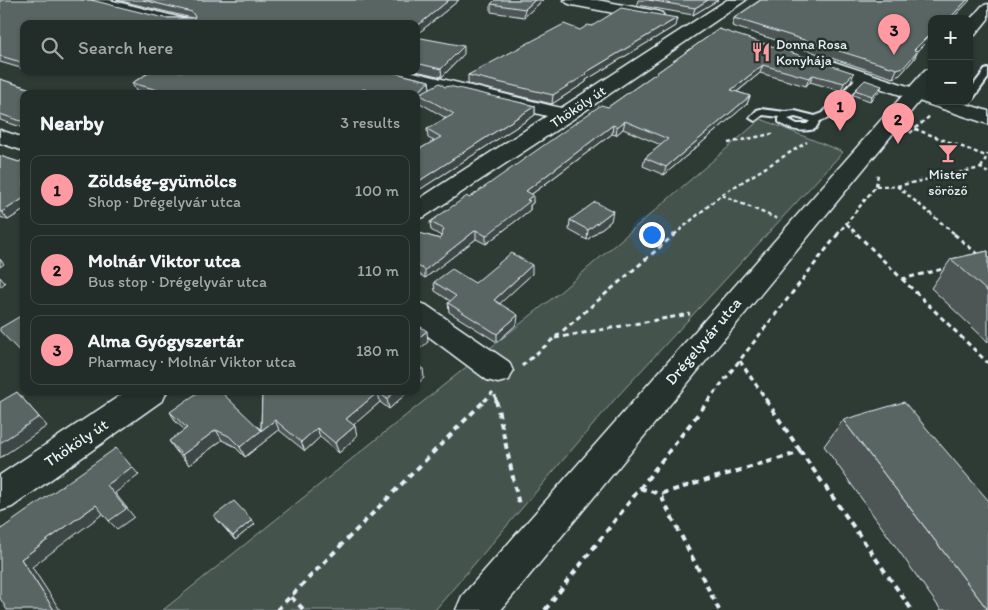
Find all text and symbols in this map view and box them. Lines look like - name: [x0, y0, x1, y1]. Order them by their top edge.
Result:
- pin: 3: [878, 14, 910, 55]
- map controls: [928, 15, 973, 105]
- button: +: [928, 15, 973, 60]
- search box: [20, 20, 420, 75]
- icon: search: [38, 34, 66, 62]
- text: Search here: [78, 36, 173, 59]
- place label: Donna Rosa Konyhája: [776, 36, 848, 69]
- restaurant icon: Donna Rosa Konyhája: [750, 41, 772, 63]
- button: −: [928, 60, 973, 105]
- street label: Thököly út: [547, 82, 609, 132]
- pin: 1: [824, 90, 856, 131]
- pin: 2: [882, 103, 914, 144]
- text: Nearby: [40, 110, 104, 135]
- text: 3 results: [340, 113, 400, 132]
- bar icon: Mister söröző: [937, 142, 959, 164]
- place label: Mister söröző: [928, 166, 968, 199]
- text: Zöldség-gyümölcs: [88, 169, 237, 192]
- text: 1: [53, 181, 61, 200]
- text: 100 m: [355, 181, 399, 200]
- text: Shop · Drégelyvár utca: [88, 192, 241, 211]
- your location: [639, 222, 665, 248]
- text: Molnár Viktor utca: [88, 249, 241, 272]
- text: 2: [53, 261, 61, 280]
- text: 110 m: [357, 261, 399, 280]
- text: Bus stop · Drégelyvár utca: [88, 272, 267, 291]
- street label: Drégelyvár utca: [661, 293, 745, 389]
- text: Alma Gyógyszertár: [88, 329, 244, 352]
- text: 3: [53, 341, 61, 360]
- text: 180 m: [356, 341, 399, 360]
- text: Pharmacy · Molnár Viktor utca: [88, 352, 296, 371]
- street label: Thököly út: [41, 415, 111, 471]

